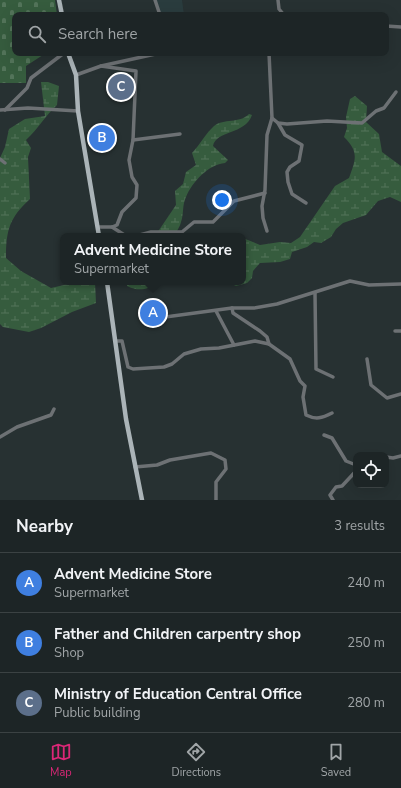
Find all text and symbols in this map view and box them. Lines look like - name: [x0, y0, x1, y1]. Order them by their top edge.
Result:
- search box: [12, 12, 389, 56]
- icon: search: [26, 23, 48, 45]
- text: Search here: [58, 24, 138, 44]
- pin: C: [108, 72, 134, 102]
- pin: B: [89, 123, 115, 153]
- your location: [212, 190, 232, 210]
- popup: [60, 233, 246, 285]
- text: Advent Medicine Store: [74, 240, 232, 260]
- text: Supermarket: [74, 260, 149, 278]
- pin: A: [140, 298, 166, 328]
- map controls: [353, 452, 389, 488]
- button: locate: [353, 452, 389, 488]
- text: Nearby: [16, 515, 73, 538]
- text: 3 results: [334, 517, 385, 535]
- text: Advent Medicine Store: [54, 564, 212, 584]
- text: A: [24, 574, 34, 592]
- text: 240 m: [347, 574, 385, 592]
- text: Supermarket: [54, 584, 129, 602]
- text: Father and Children carpentry shop: [54, 624, 301, 644]
- text: B: [25, 634, 33, 652]
- text: 250 m: [347, 634, 385, 652]
- text: Shop: [54, 644, 84, 662]
- text: Ministry of Education Central Office: [54, 684, 302, 704]
- text: C: [25, 694, 33, 712]
- text: 280 m: [347, 694, 385, 712]
- text: Public building: [54, 704, 141, 722]
- tab: Map: [50, 741, 72, 780]
- tab: Directions: [172, 741, 221, 780]
- tab: Saved: [321, 741, 351, 780]

